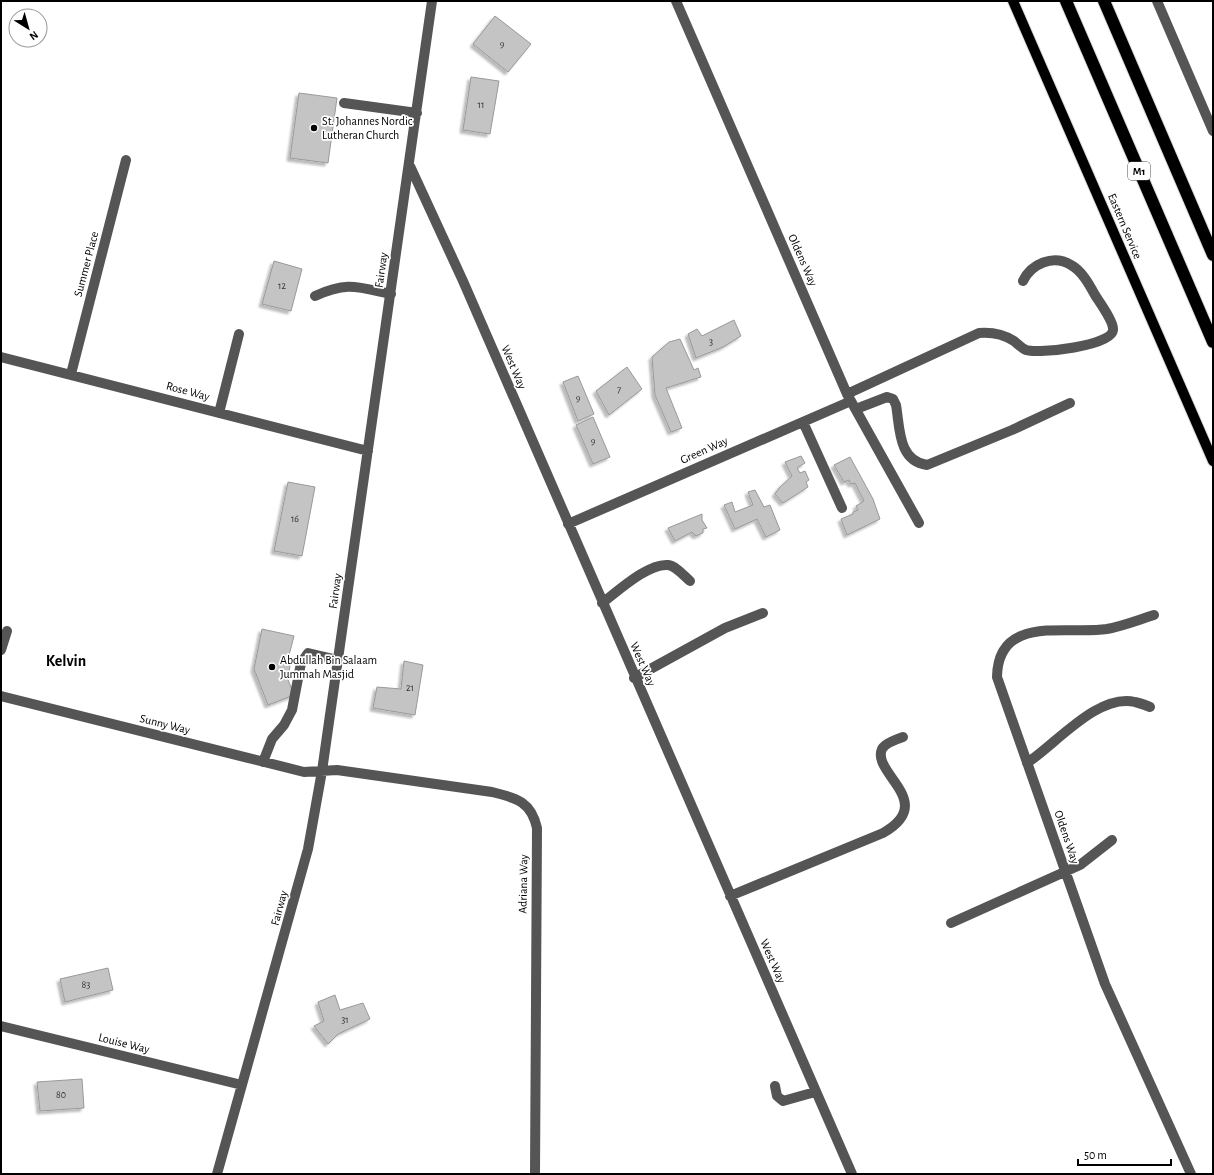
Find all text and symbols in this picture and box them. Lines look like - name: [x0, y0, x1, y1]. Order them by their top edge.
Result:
- north arrow: [8, 8, 48, 48]
- text: N: [27, 29, 40, 42]
- house number: 9: [500, 39, 505, 49]
- house number: 11: [478, 100, 484, 110]
- place label: St. Johannes Nordic Lutheran Church: [322, 115, 413, 141]
- marker: St. Johannes Nordic Lutheran Church: [309, 123, 319, 133]
- road number: M1: [1128, 162, 1150, 180]
- street label: Eastern Service: [1106, 191, 1144, 261]
- street label: Summer Place: [72, 230, 100, 298]
- street label: Oldens Way: [785, 232, 820, 288]
- street label: Fairway: [373, 251, 390, 289]
- house number: 12: [278, 281, 286, 291]
- house number: 3: [709, 337, 713, 347]
- street label: West Way: [498, 343, 529, 391]
- street label: Rose Way: [165, 379, 211, 404]
- house number: 7: [617, 385, 621, 395]
- house number: 9: [576, 393, 581, 403]
- street label: Green Way: [678, 434, 730, 467]
- house number: 9: [591, 436, 596, 446]
- house number: 16: [291, 514, 299, 524]
- street label: Fairway: [327, 572, 344, 610]
- street label: West Way: [627, 640, 658, 688]
- district label: Kelvin: [46, 653, 86, 669]
- place label: Abdullah Bin Salaam Jummah Masjid: [280, 654, 377, 681]
- marker: Abdullah Bin Salaam Jummah Masjid: [267, 662, 277, 672]
- house number: 21: [406, 683, 414, 693]
- street label: Sunny Way: [138, 712, 191, 737]
- street label: Oldens Way: [1051, 809, 1082, 866]
- street label: Adriana Way: [516, 854, 531, 914]
- street label: Fairway: [269, 889, 290, 927]
- street label: West Way: [757, 937, 788, 985]
- house number: 83: [82, 980, 90, 990]
- house number: 31: [341, 1015, 349, 1025]
- street label: Louise Way: [97, 1031, 151, 1056]
- house number: 80: [56, 1090, 66, 1100]
- scale bar: [1078, 1141, 1171, 1167]
- text: 50 m: [1084, 1149, 1107, 1161]

